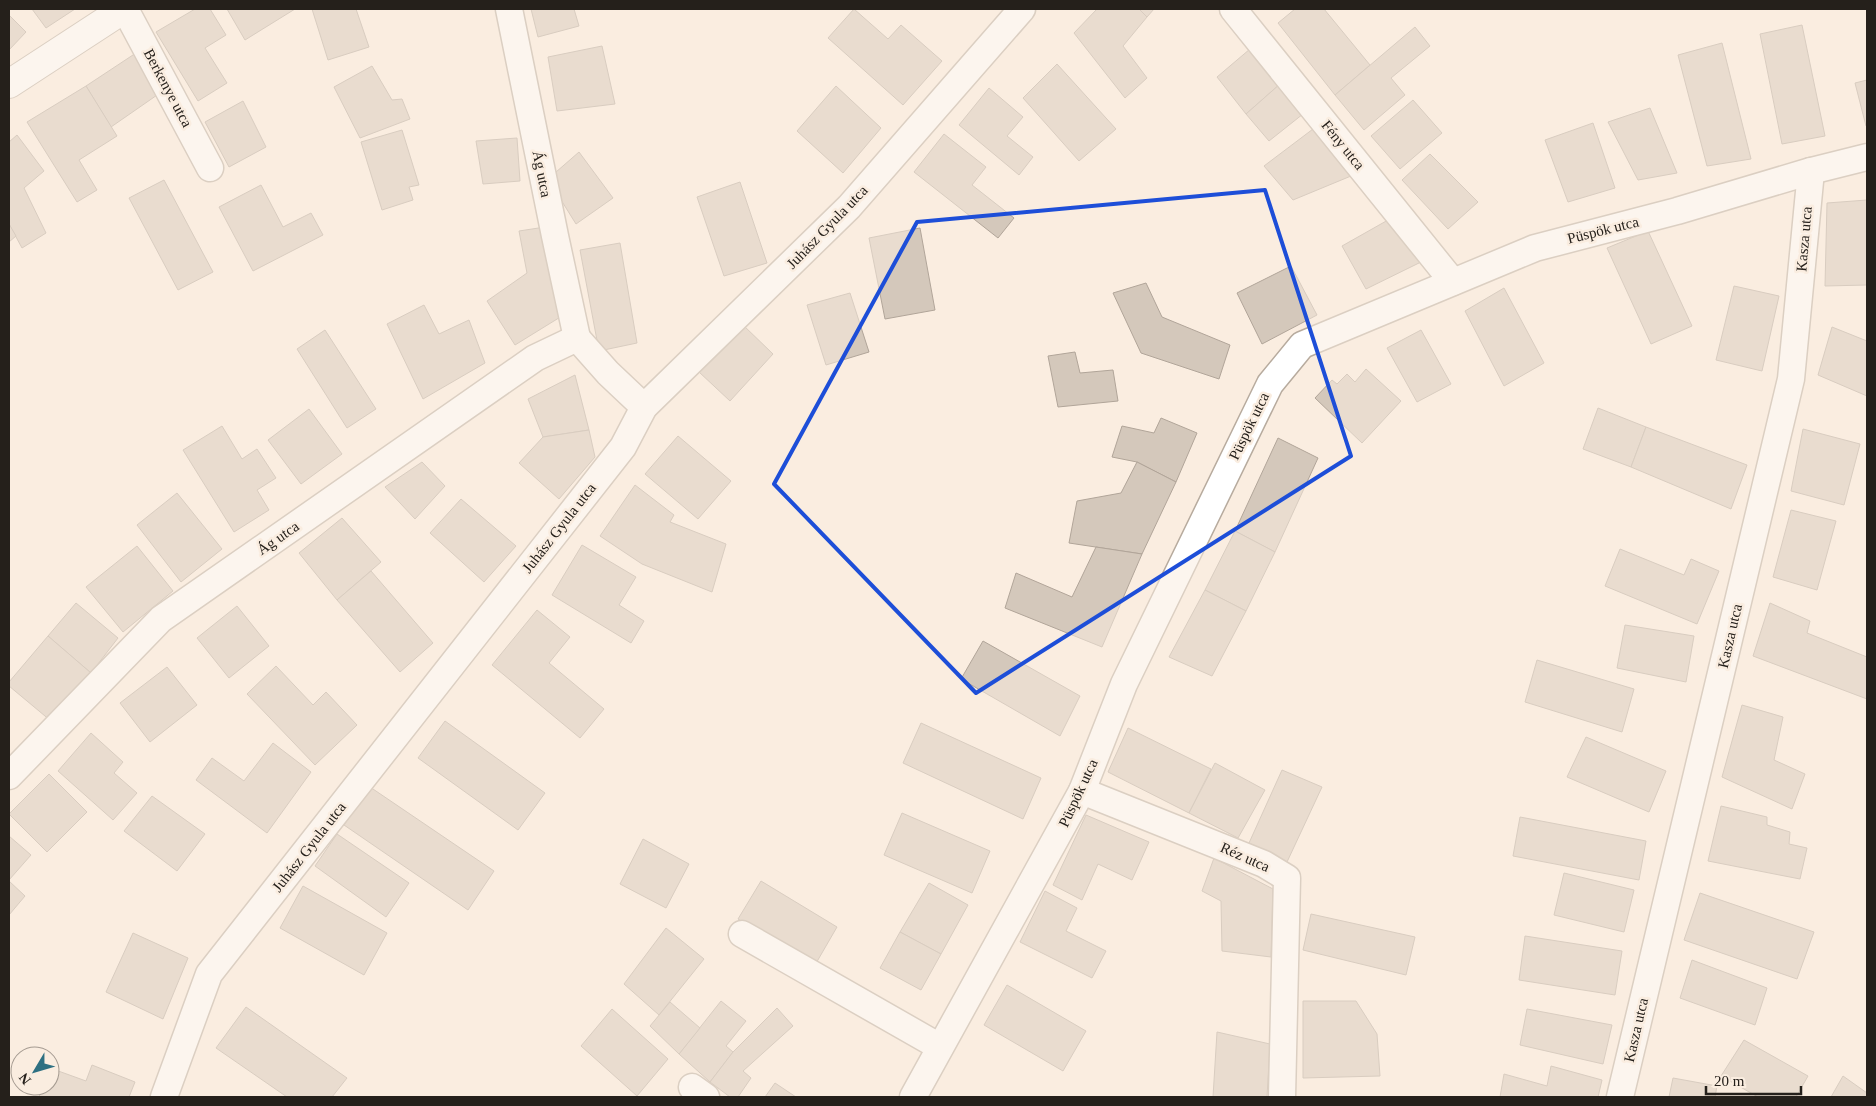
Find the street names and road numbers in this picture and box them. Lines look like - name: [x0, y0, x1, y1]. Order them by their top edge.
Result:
- street label: Berkenye utca: [141, 46, 195, 130]
- street label: Fény utca: [1318, 117, 1368, 173]
- street label: Ág utca: [530, 149, 554, 199]
- street label: Juhász Gyula utca: [783, 182, 871, 272]
- street label: Kasza utca: [1793, 205, 1815, 272]
- street label: Püspök utca: [1566, 213, 1641, 247]
- street label: Püspök utca: [1226, 389, 1272, 462]
- street label: Juhász Gyula utca: [519, 480, 599, 576]
- street label: Ág utca: [254, 518, 302, 558]
- street label: Kasza utca: [1715, 602, 1745, 670]
- street label: Püspök utca: [1055, 756, 1101, 829]
- street label: Juhász Gyula utca: [269, 799, 349, 895]
- street label: Réz utca: [1218, 839, 1272, 875]
- street label: Kasza utca: [1621, 996, 1651, 1064]

